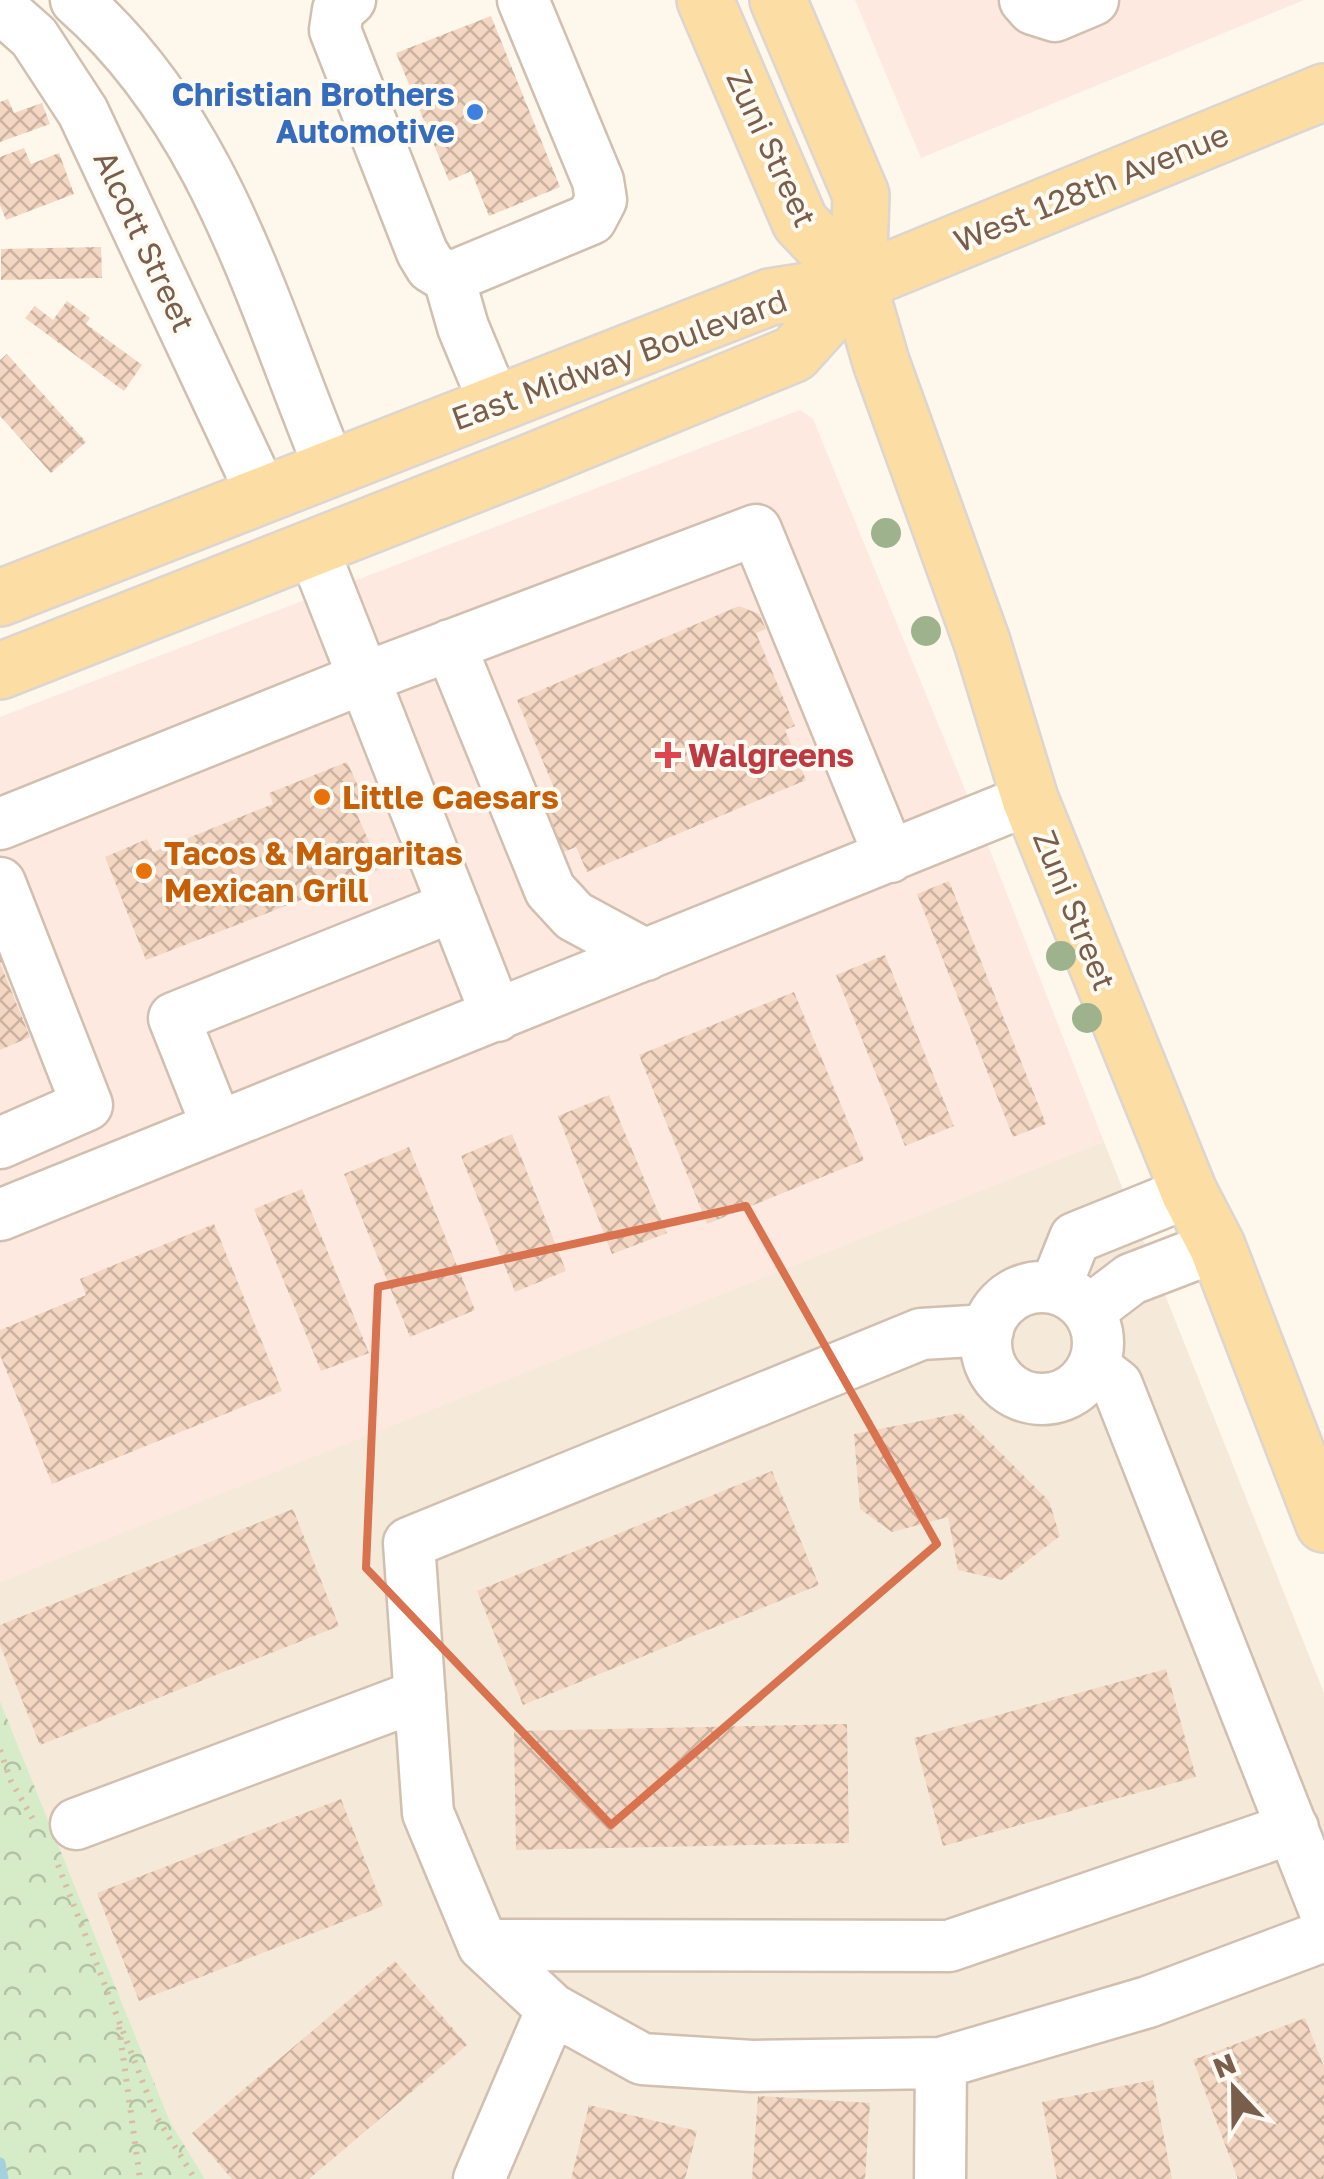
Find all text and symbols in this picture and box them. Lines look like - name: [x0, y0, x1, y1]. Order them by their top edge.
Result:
- street label: Zuni Street: [719, 63, 825, 233]
- place label: Christian Brothers Automotive: [171, 75, 455, 150]
- marker: Christian Brothers Automotive: [464, 101, 486, 123]
- street label: West 128th Avenue: [948, 115, 1234, 259]
- street label: Alcott Street: [86, 144, 204, 338]
- street label: East Midway Boulevard: [446, 281, 792, 437]
- place label: Walgreens: [688, 736, 854, 774]
- marker: Walgreens: [657, 744, 679, 766]
- place label: Little Caesars: [342, 778, 559, 816]
- marker: Little Caesars: [311, 786, 333, 808]
- street label: Zuni Street: [1026, 825, 1124, 995]
- place label: Tacos & Margaritas Mexican Grill: [164, 834, 463, 909]
- marker: Tacos & Margaritas Mexican Grill: [133, 860, 155, 882]
- north arrow: [1184, 2039, 1284, 2139]
- text: N: [1208, 2046, 1240, 2085]

